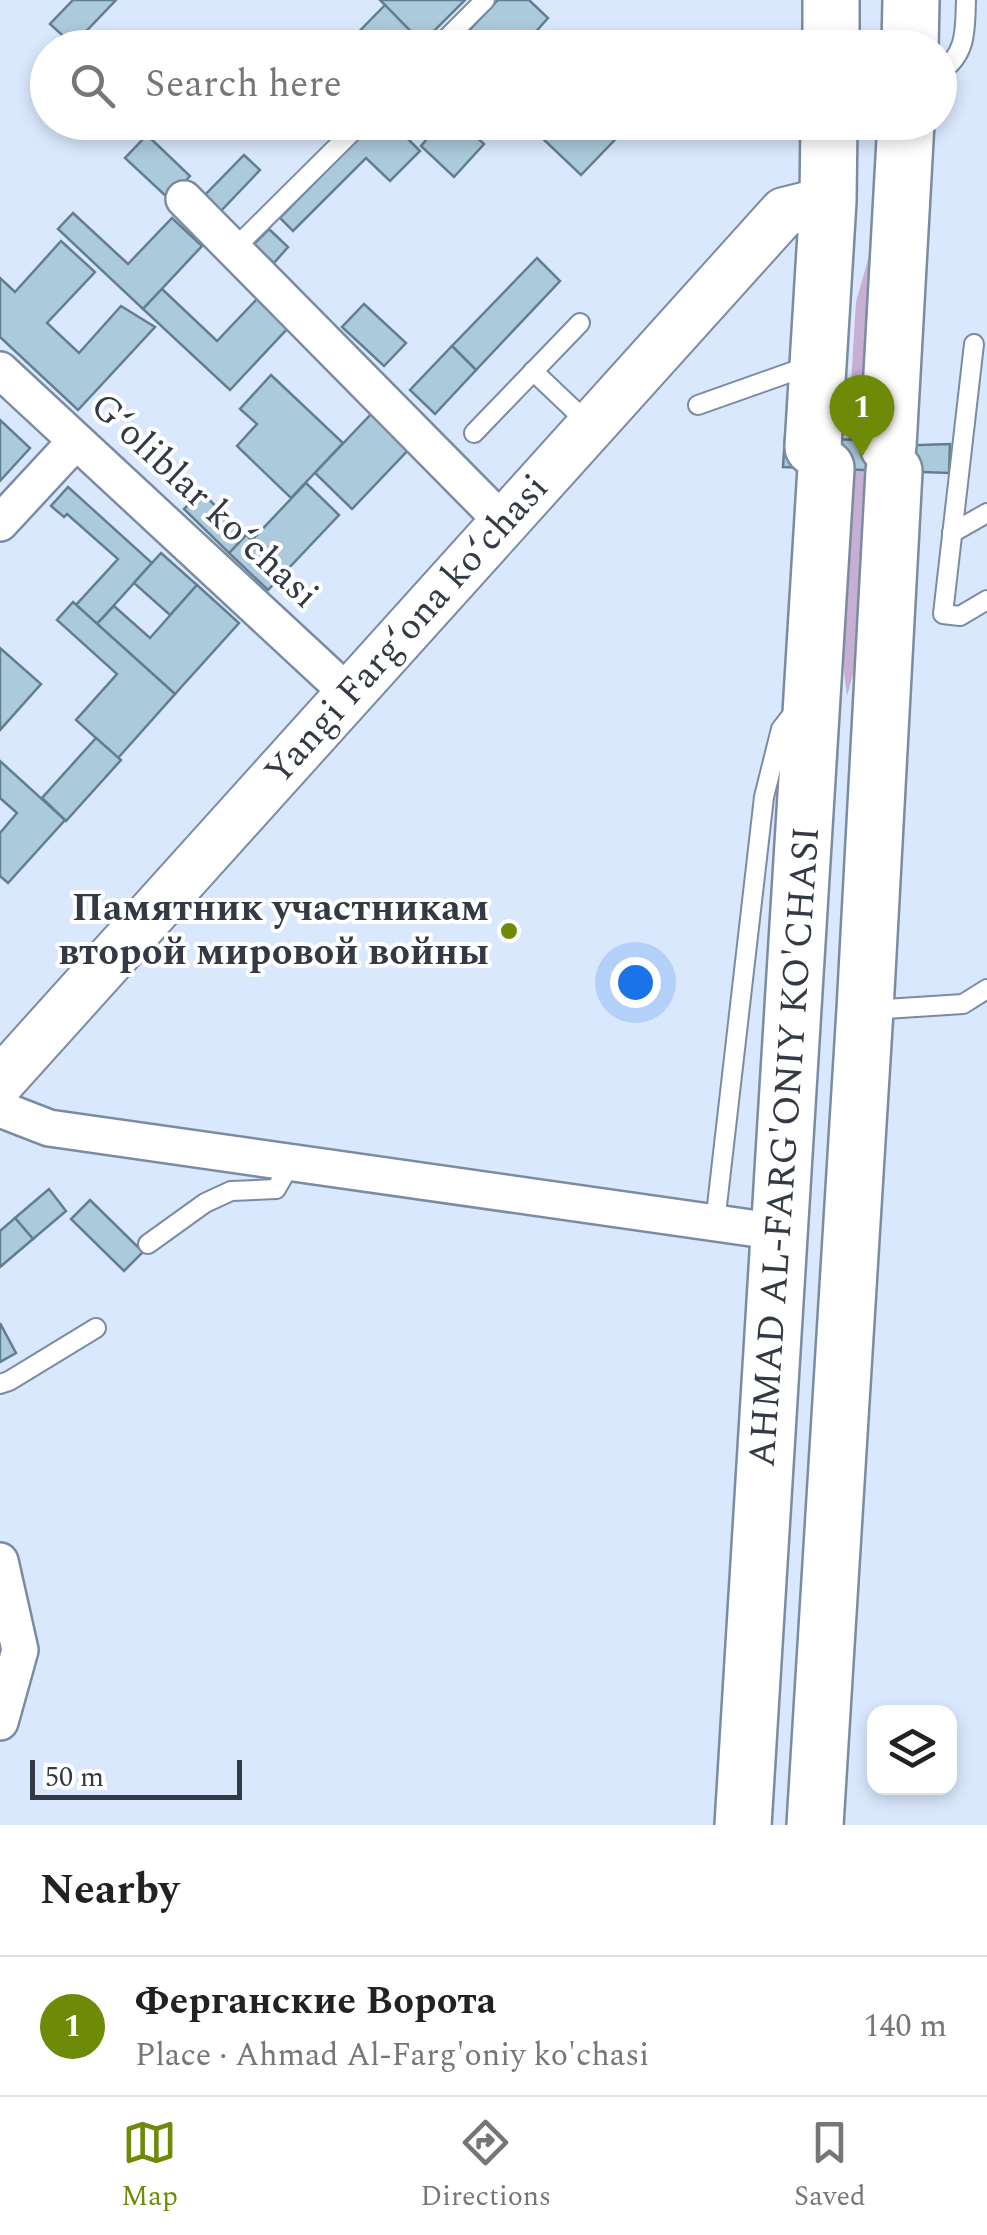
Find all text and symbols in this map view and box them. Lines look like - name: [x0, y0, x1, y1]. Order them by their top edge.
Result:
- search box: [30, 30, 957, 140]
- text: Search here: [145, 56, 342, 114]
- icon: search: [65, 58, 120, 113]
- pin: 1: [830, 374, 894, 457]
- street label: Gʻoliblar koʻchasi: [76, 379, 332, 623]
- street label: Yangi Fargʻona koʻchasi: [251, 461, 563, 799]
- street label: AHMAD AL-FARG'ONIY KO'CHASI: [734, 825, 836, 1469]
- place label: Памятник участникам второй мировой войны: [58, 880, 489, 982]
- marker: Памятник участникам второй мировой войны: [498, 920, 520, 942]
- your location: [610, 957, 661, 1008]
- map controls: [867, 1705, 957, 1795]
- button: layers: [867, 1705, 957, 1795]
- scale bar: [30, 1755, 242, 1800]
- text: 50 m: [45, 1756, 104, 1799]
- text: Nearby: [40, 1859, 179, 1922]
- text: Ферганские Ворота: [135, 1973, 496, 2031]
- text: 1: [64, 2002, 81, 2051]
- text: 140 m: [863, 2002, 947, 2051]
- text: Place · Ahmad Al-Farg'oniy ko'chasi: [135, 2031, 649, 2080]
- tab: Map: [121, 2115, 178, 2218]
- tab: Directions: [420, 2115, 551, 2218]
- tab: Saved: [794, 2115, 866, 2218]

